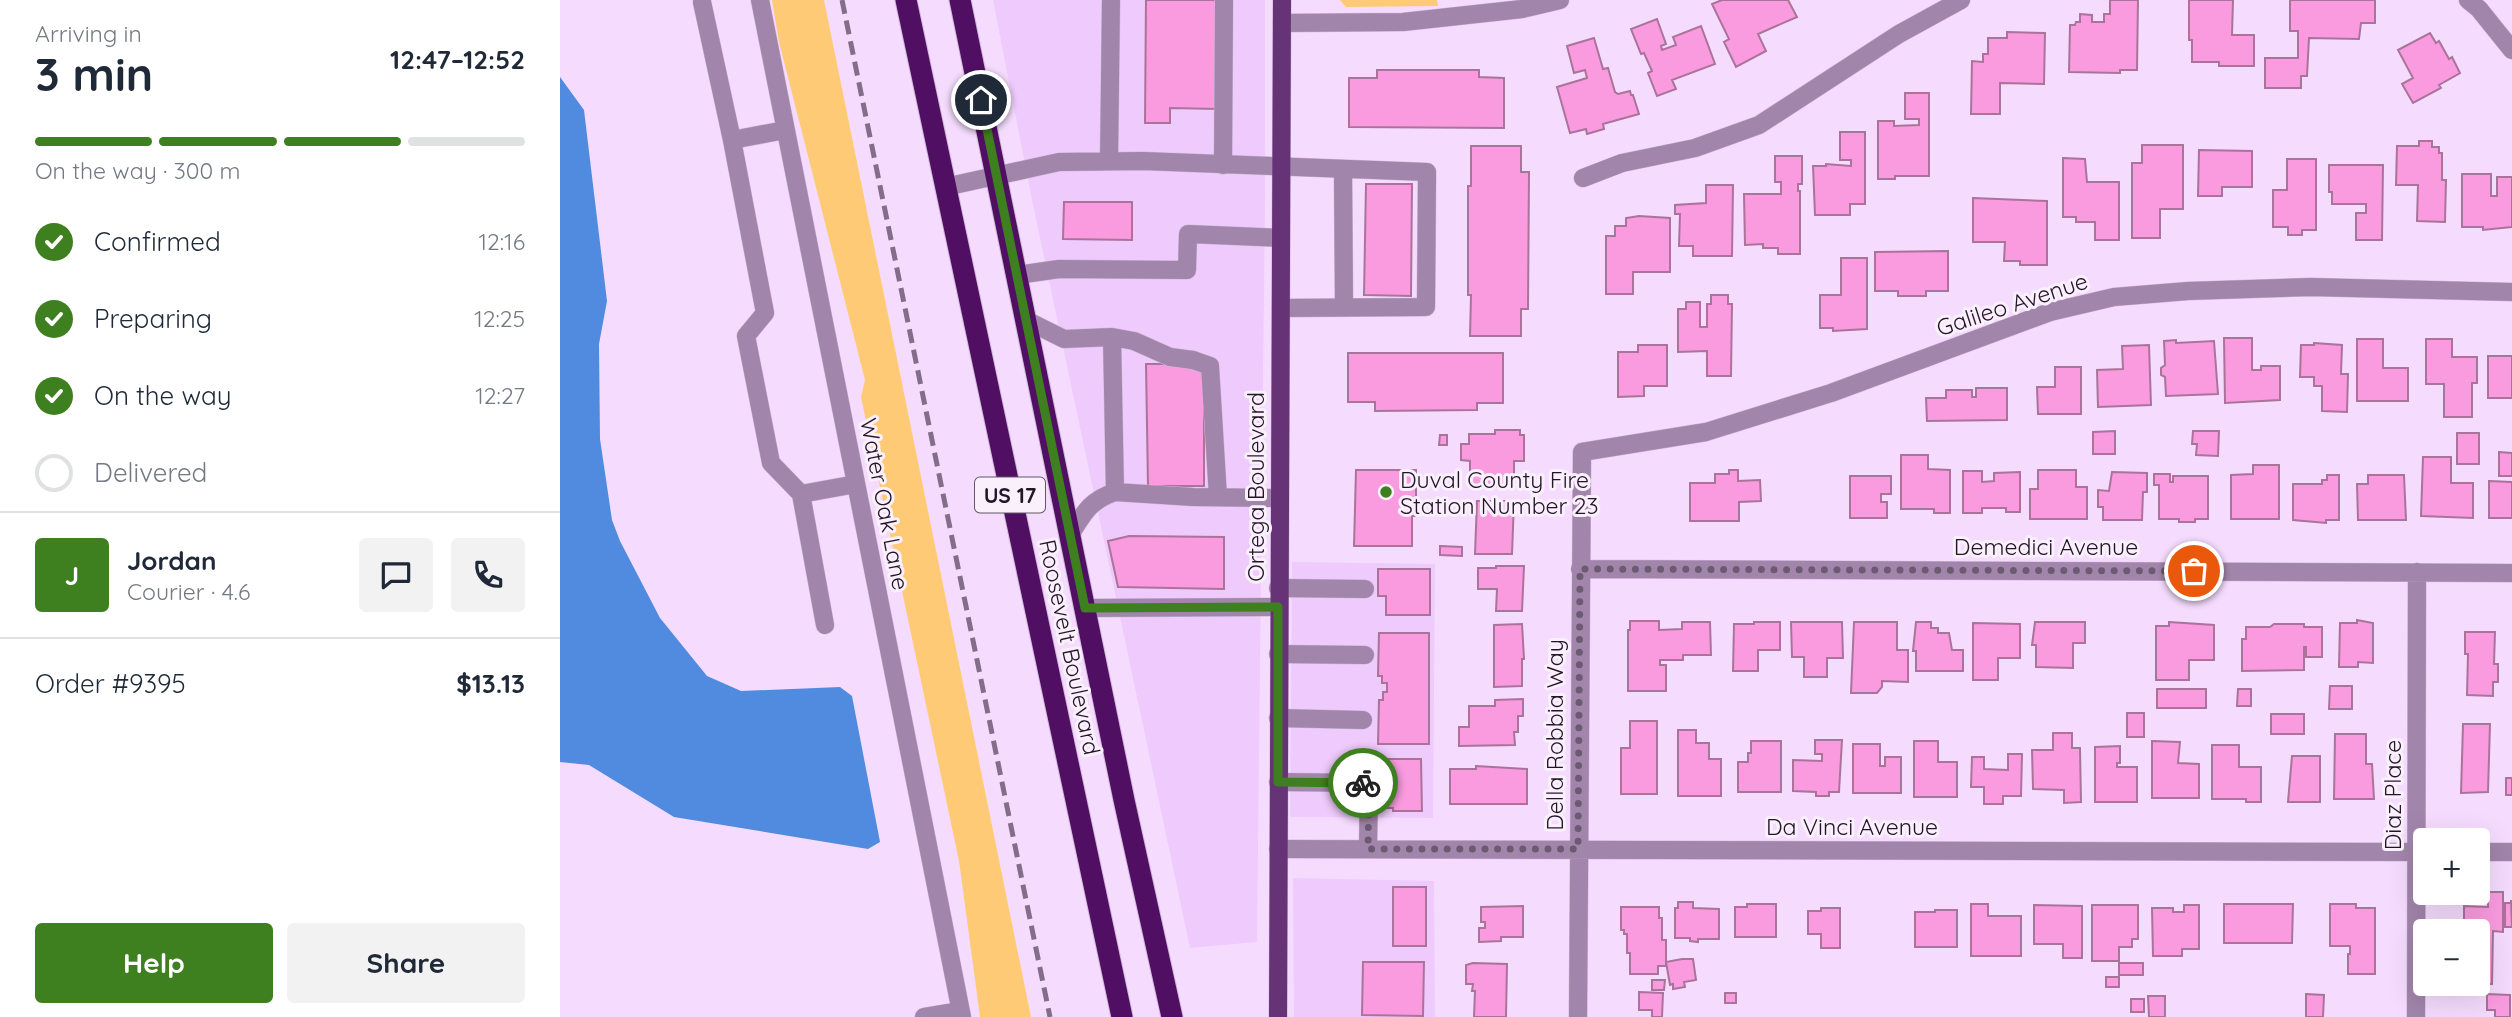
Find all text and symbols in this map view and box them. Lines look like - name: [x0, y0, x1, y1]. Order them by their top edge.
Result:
- text: Arriving in: [35, 19, 142, 48]
- text: 12:47–12:52: [390, 43, 525, 76]
- text: 3 min: [35, 45, 153, 103]
- pin: [951, 70, 1011, 130]
- icon: home: [962, 81, 1000, 119]
- text: On the way · 300 m: [35, 156, 240, 185]
- icon: check: [35, 223, 73, 261]
- text: Confirmed: [94, 225, 221, 258]
- text: 12:16: [479, 227, 525, 256]
- street label: Galileo Avenue: [1933, 266, 2091, 342]
- icon: check: [35, 300, 73, 338]
- text: Preparing: [94, 302, 212, 335]
- text: 12:25: [474, 304, 525, 333]
- icon: check: [35, 377, 73, 415]
- text: On the way: [94, 379, 232, 412]
- text: 12:27: [475, 381, 525, 410]
- street label: Ortega Boulevard: [1241, 392, 1270, 582]
- street label: Water Oak Lane: [854, 416, 916, 592]
- text: Delivered: [94, 456, 207, 489]
- place label: Duval County Fire Station Number 23: [1400, 465, 1599, 520]
- road number: US 17: [975, 477, 1045, 512]
- marker: Duval County Fire Station Number 23: [1378, 484, 1394, 500]
- street label: Demedici Avenue: [1954, 532, 2138, 561]
- street label: Roosevelt Boulevard: [1033, 537, 1107, 757]
- button: chat: [359, 538, 433, 612]
- button: phone: [451, 538, 525, 612]
- pin: [2164, 541, 2224, 601]
- text: Jordan: [127, 544, 216, 577]
- icon: bag: [2175, 552, 2213, 590]
- text: J: [65, 559, 79, 592]
- text: Courier · 4.6: [127, 577, 250, 606]
- street label: Della Robbia Way: [1540, 639, 1569, 831]
- text: Order #9395: [35, 667, 186, 700]
- text: $13.13: [456, 667, 525, 700]
- street label: Diaz Place: [2378, 740, 2407, 850]
- courier: [1328, 748, 1398, 818]
- icon: bike: [1344, 764, 1382, 802]
- street label: Da Vinci Avenue: [1766, 812, 1938, 841]
- map controls: [2413, 828, 2490, 996]
- button: +: [2413, 828, 2490, 905]
- button: −: [2413, 919, 2490, 996]
- button: Help: [35, 923, 273, 1003]
- button: Share: [287, 923, 525, 1003]

